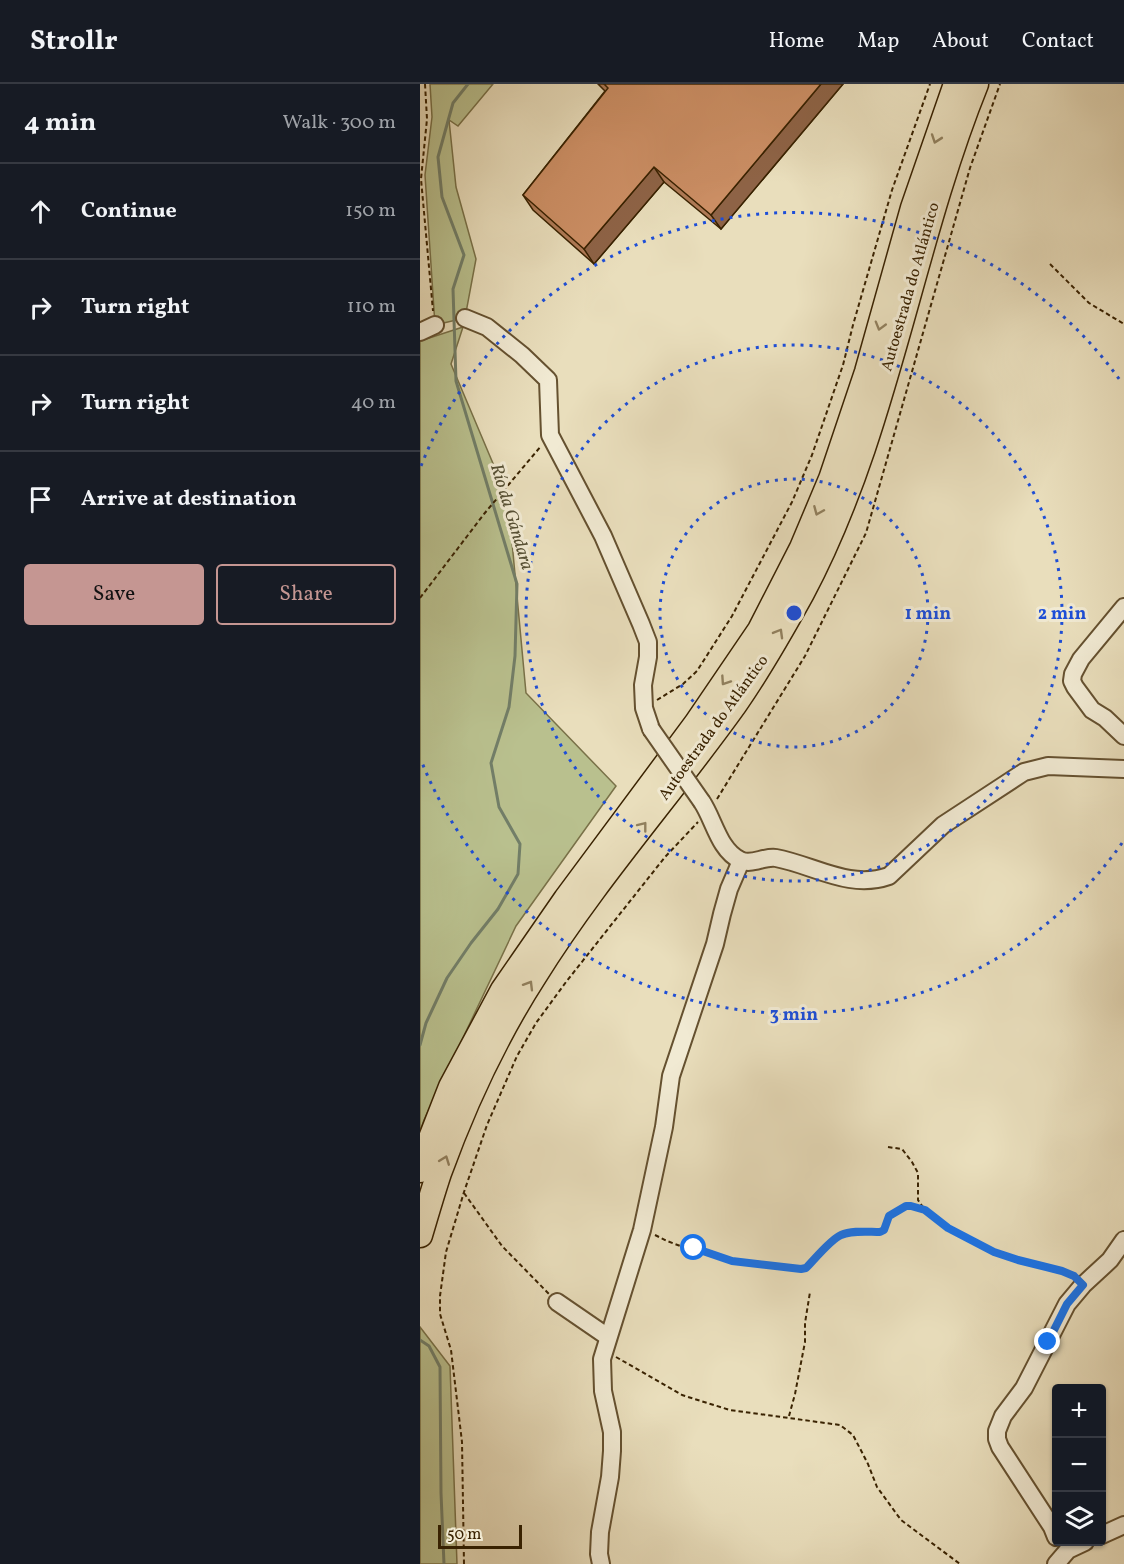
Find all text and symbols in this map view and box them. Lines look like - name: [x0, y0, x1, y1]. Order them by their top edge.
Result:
- text: Strollr: [30, 22, 118, 61]
- text: Home: [769, 27, 824, 56]
- text: Map: [857, 27, 899, 56]
- text: About: [932, 27, 989, 56]
- text: Contact: [1022, 27, 1094, 56]
- text: 4 min: [24, 105, 96, 141]
- text: Walk · 300 m: [283, 109, 396, 137]
- one-way arrow: [931, 133, 944, 144]
- icon: ahead: [24, 195, 57, 228]
- text: Continue: [81, 196, 177, 227]
- text: 150 m: [345, 197, 396, 225]
- street label: Autoestrada do Atlántico: [876, 200, 946, 374]
- icon: right: [24, 291, 57, 324]
- text: Turn right: [81, 292, 189, 323]
- text: 110 m: [347, 293, 396, 321]
- one-way arrow: [875, 320, 887, 331]
- icon: right: [24, 387, 57, 420]
- text: Turn right: [81, 388, 189, 419]
- text: 40 m: [351, 389, 396, 417]
- water label: Río da Gándara: [483, 461, 539, 573]
- icon: arrive: [24, 483, 57, 516]
- text: Arrive at destination: [81, 484, 297, 515]
- one-way arrow: [813, 504, 825, 515]
- button: Save: [24, 564, 204, 625]
- button: Share: [216, 564, 396, 625]
- text: 1 min: [905, 602, 951, 627]
- text: 2 min: [1038, 602, 1086, 627]
- centre of rings: [784, 603, 804, 623]
- one-way arrow: [772, 629, 784, 639]
- street label: Autoestrada do Atlántico: [654, 651, 774, 805]
- one-way arrow: [721, 675, 732, 686]
- one-way arrow: [635, 822, 646, 833]
- one-way arrow: [522, 981, 533, 991]
- text: 3 min: [770, 1003, 818, 1028]
- one-way arrow: [437, 1155, 450, 1166]
- route start: [680, 1234, 706, 1260]
- route end: [1034, 1328, 1060, 1354]
- map controls: [1052, 1384, 1106, 1546]
- button: +: [1052, 1384, 1106, 1438]
- button: −: [1052, 1438, 1106, 1492]
- button: layers: [1052, 1492, 1106, 1546]
- scale bar: [438, 1522, 522, 1550]
- text: 50 m: [447, 1524, 481, 1546]

